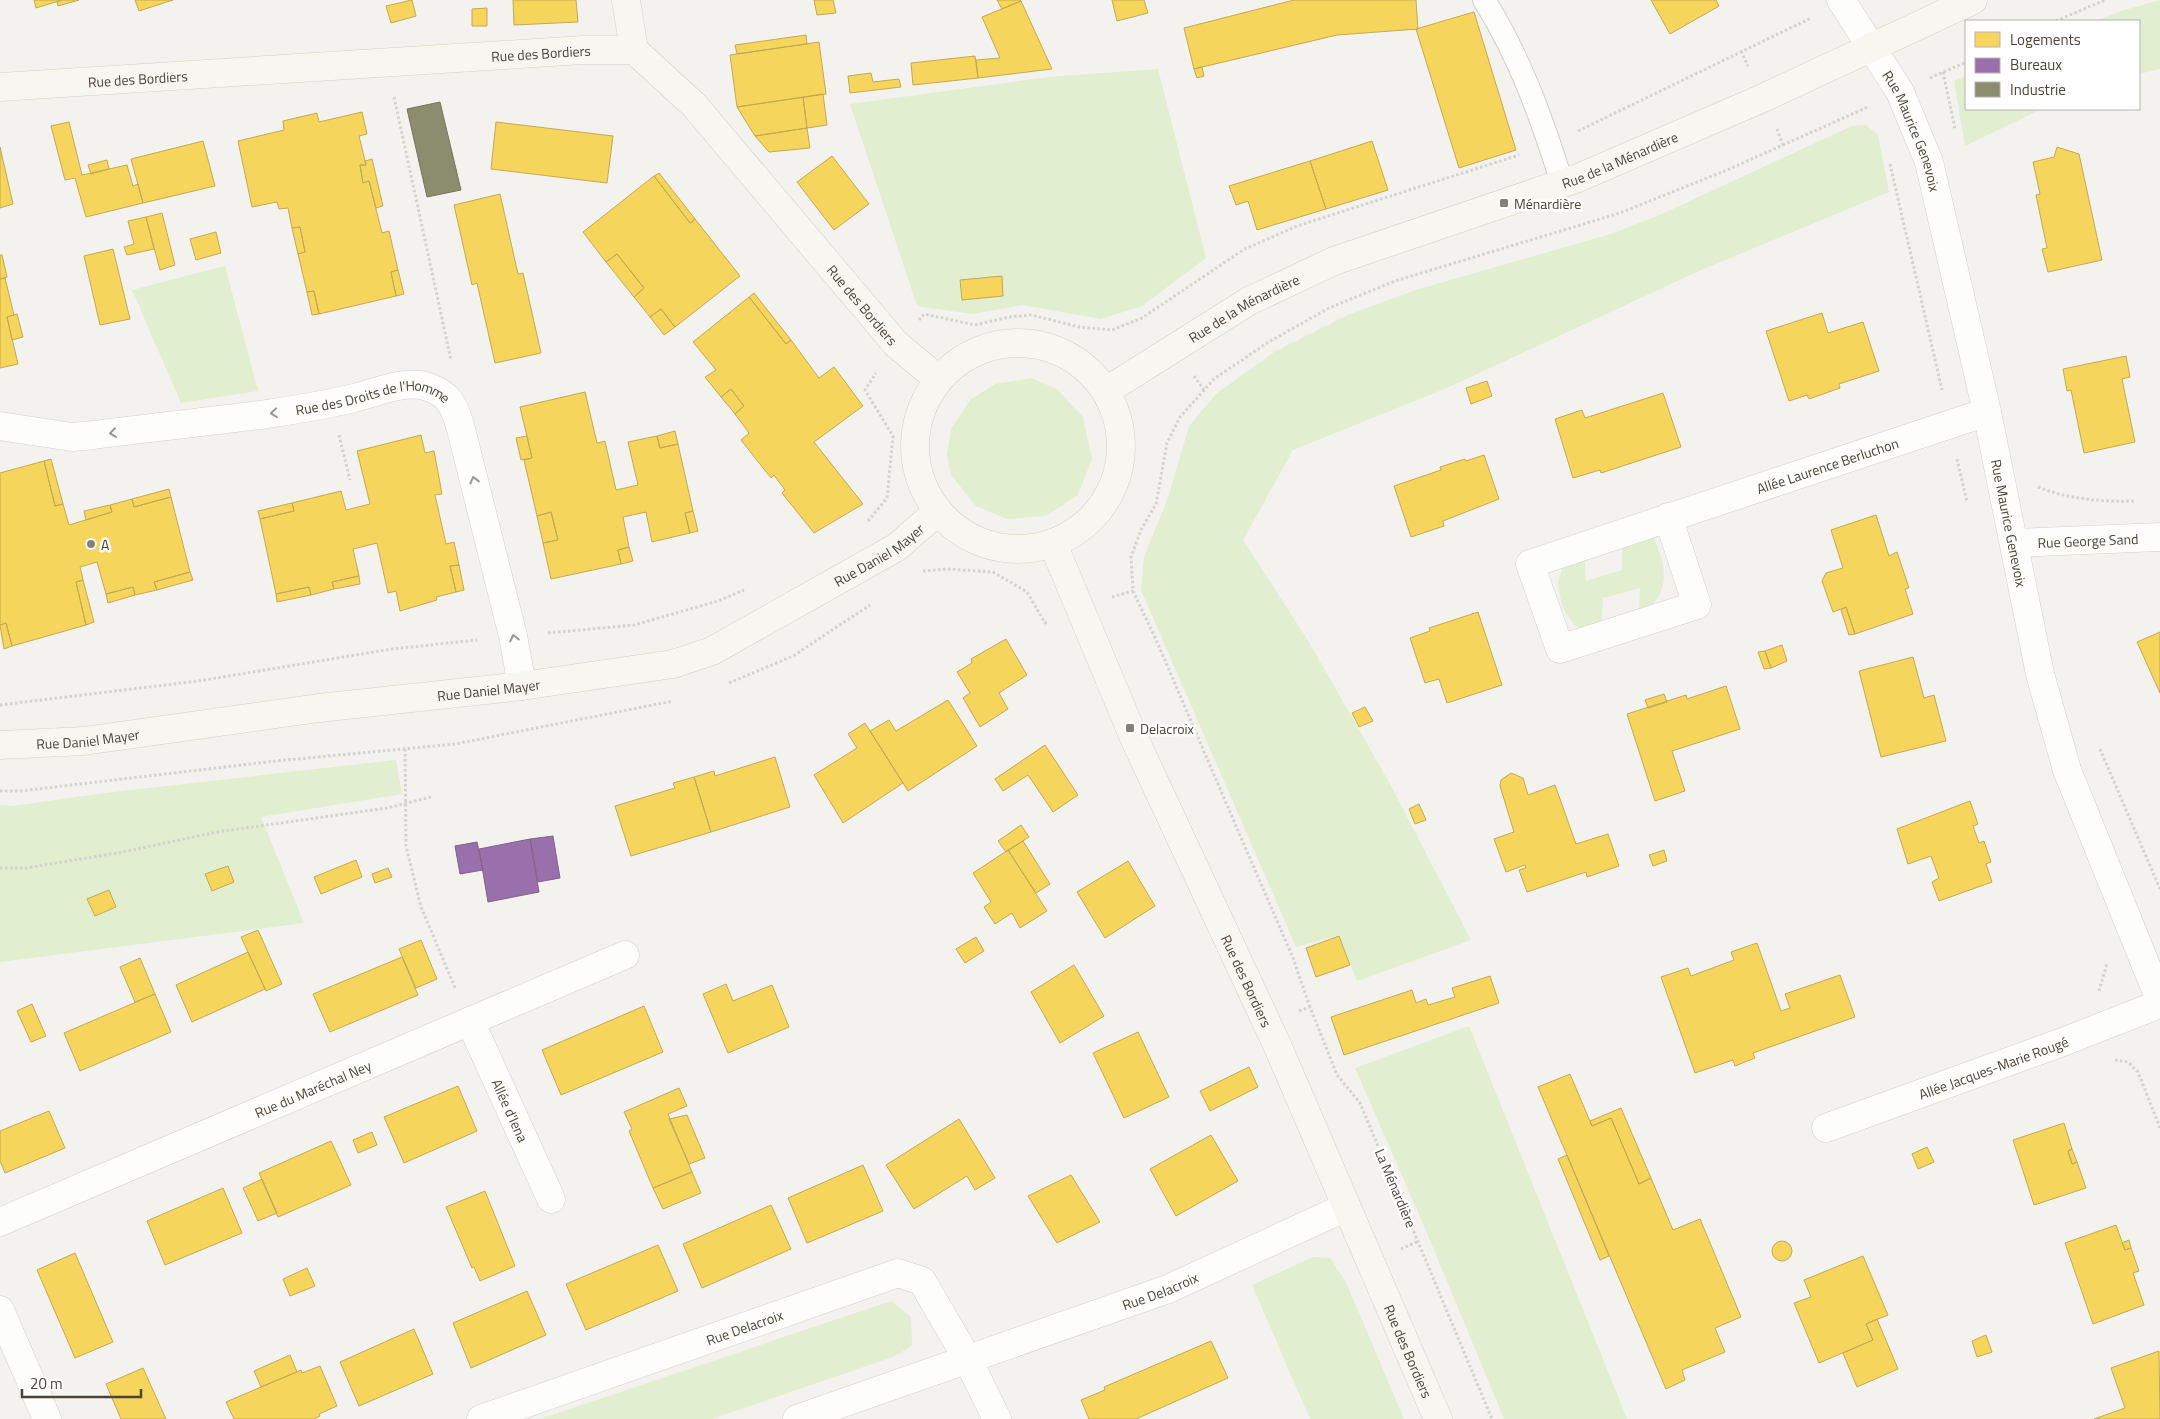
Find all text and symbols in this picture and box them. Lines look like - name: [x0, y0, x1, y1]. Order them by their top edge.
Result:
- legend: [1965, 20, 2140, 110]
- text: Logements: [2010, 28, 2081, 51]
- street label: Rue des Bordiers: [490, 39, 591, 66]
- text: Bureaux: [2010, 53, 2062, 76]
- street label: Rue des Bordiers: [87, 65, 188, 92]
- street label: Rue Maurice Genevoix: [1878, 66, 1946, 194]
- text: Industrie: [2010, 78, 2066, 101]
- street label: Rue de la Ménardière: [1559, 126, 1681, 193]
- place label: Ménardière: [1514, 193, 1581, 214]
- marker: Ménardière: [1498, 197, 1510, 209]
- street label: Rue des Bordiers: [822, 260, 903, 350]
- street label: Rue de la Ménardière: [1184, 268, 1303, 347]
- street label: Rue des Droits de l'Homme: [294, 374, 456, 420]
- one-way arrow: [270, 407, 278, 418]
- one-way arrow: [108, 427, 117, 437]
- street label: Allée Laurence Berluchon: [1753, 432, 1901, 499]
- street label: Rue Maurice Genevoix: [1986, 457, 2033, 590]
- one-way arrow: [469, 476, 480, 485]
- street label: Rue Daniel Mayer: [830, 518, 928, 591]
- street label: Rue George Sand: [2037, 527, 2139, 553]
- place label: A: [101, 534, 110, 555]
- marker: A: [85, 538, 97, 550]
- one-way arrow: [509, 634, 519, 643]
- street label: Rue Daniel Mayer: [436, 673, 542, 706]
- place label: Delacroix: [1140, 718, 1195, 739]
- marker: Delacroix: [1124, 722, 1136, 734]
- street label: Rue Daniel Mayer: [36, 723, 141, 754]
- street label: Rue des Bordiers: [1217, 931, 1278, 1030]
- street label: Allée Jacques-Marie Rougé: [1915, 1030, 2071, 1104]
- street label: Rue du Maréchal Ney: [251, 1054, 374, 1123]
- street label: Allée d'Iena: [487, 1075, 534, 1145]
- street label: La Ménardière: [1370, 1145, 1422, 1231]
- street label: Rue Delacroix: [1119, 1266, 1202, 1315]
- street label: Rue des Bordiers: [1379, 1301, 1438, 1401]
- street label: Rue Delacroix: [703, 1303, 786, 1350]
- scale bar: [22, 1366, 141, 1398]
- text: 20 m: [30, 1372, 63, 1395]

